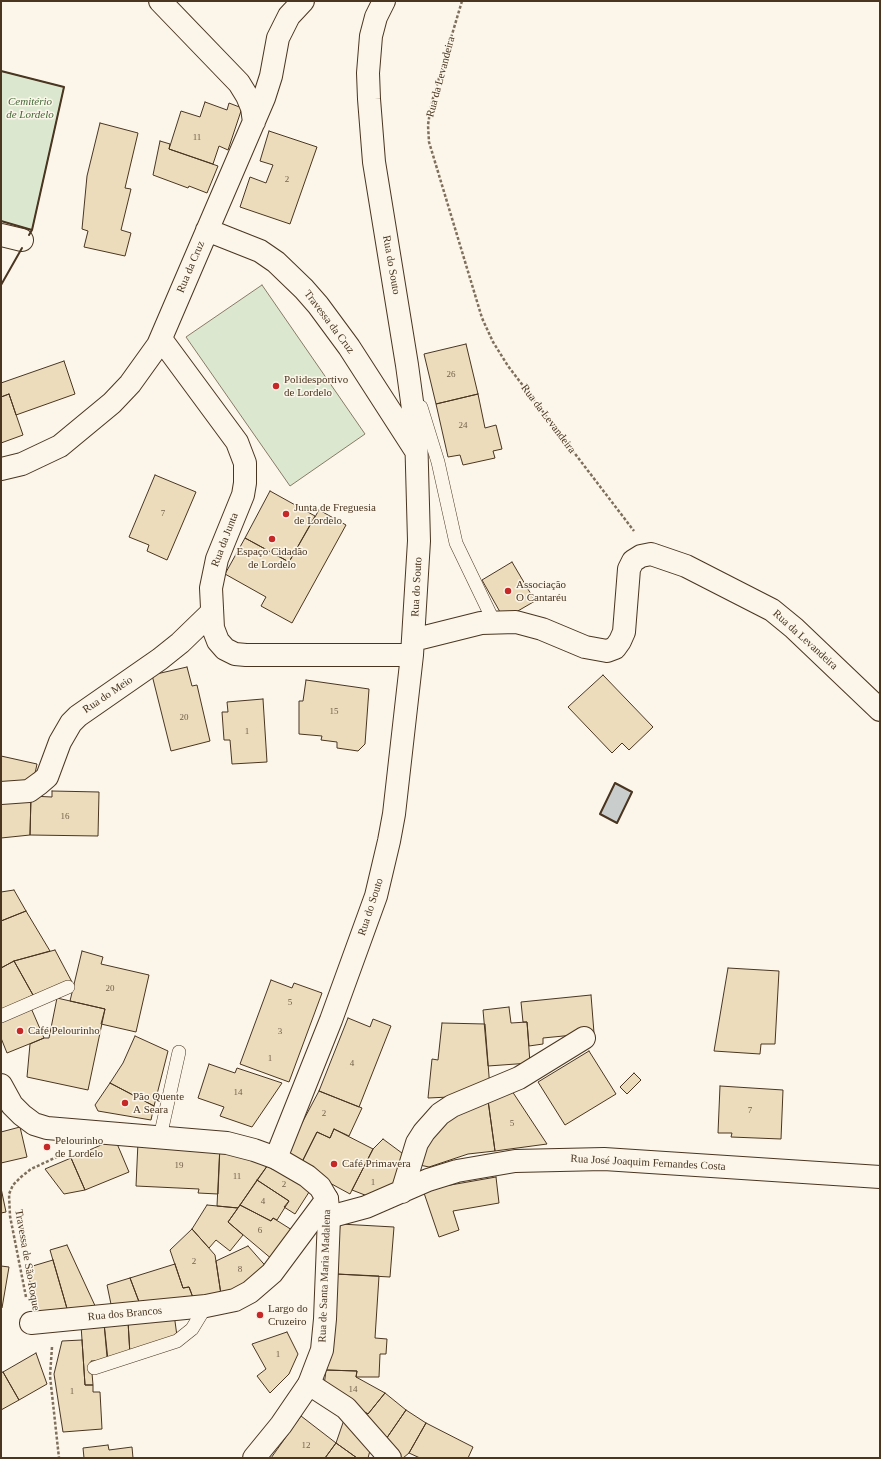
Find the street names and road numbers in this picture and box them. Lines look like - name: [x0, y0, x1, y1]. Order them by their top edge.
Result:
- street label: Rua da Levandeira: [424, 35, 458, 119]
- street label: Rua do Souto: [379, 234, 403, 296]
- street label: Rua da Cruz: [174, 239, 208, 295]
- street label: Travessa da Cruz: [301, 288, 357, 356]
- street label: Rua da Levandeira: [518, 382, 578, 456]
- street label: Rua da Junta: [209, 511, 241, 569]
- street label: Rua do Souto: [409, 557, 425, 617]
- street label: Rua da Levandeira: [770, 607, 840, 673]
- street label: Rua do Meio: [80, 673, 136, 717]
- street label: Rua do Souto: [355, 876, 387, 938]
- street label: Rua José Joaquim Fernandes Costa: [570, 1152, 726, 1174]
- street label: Travessa de São Roque: [12, 1208, 42, 1312]
- street label: Rua de Santa Maria Madalena: [316, 1209, 334, 1343]
- street label: Rua dos Brancos: [87, 1304, 163, 1324]

